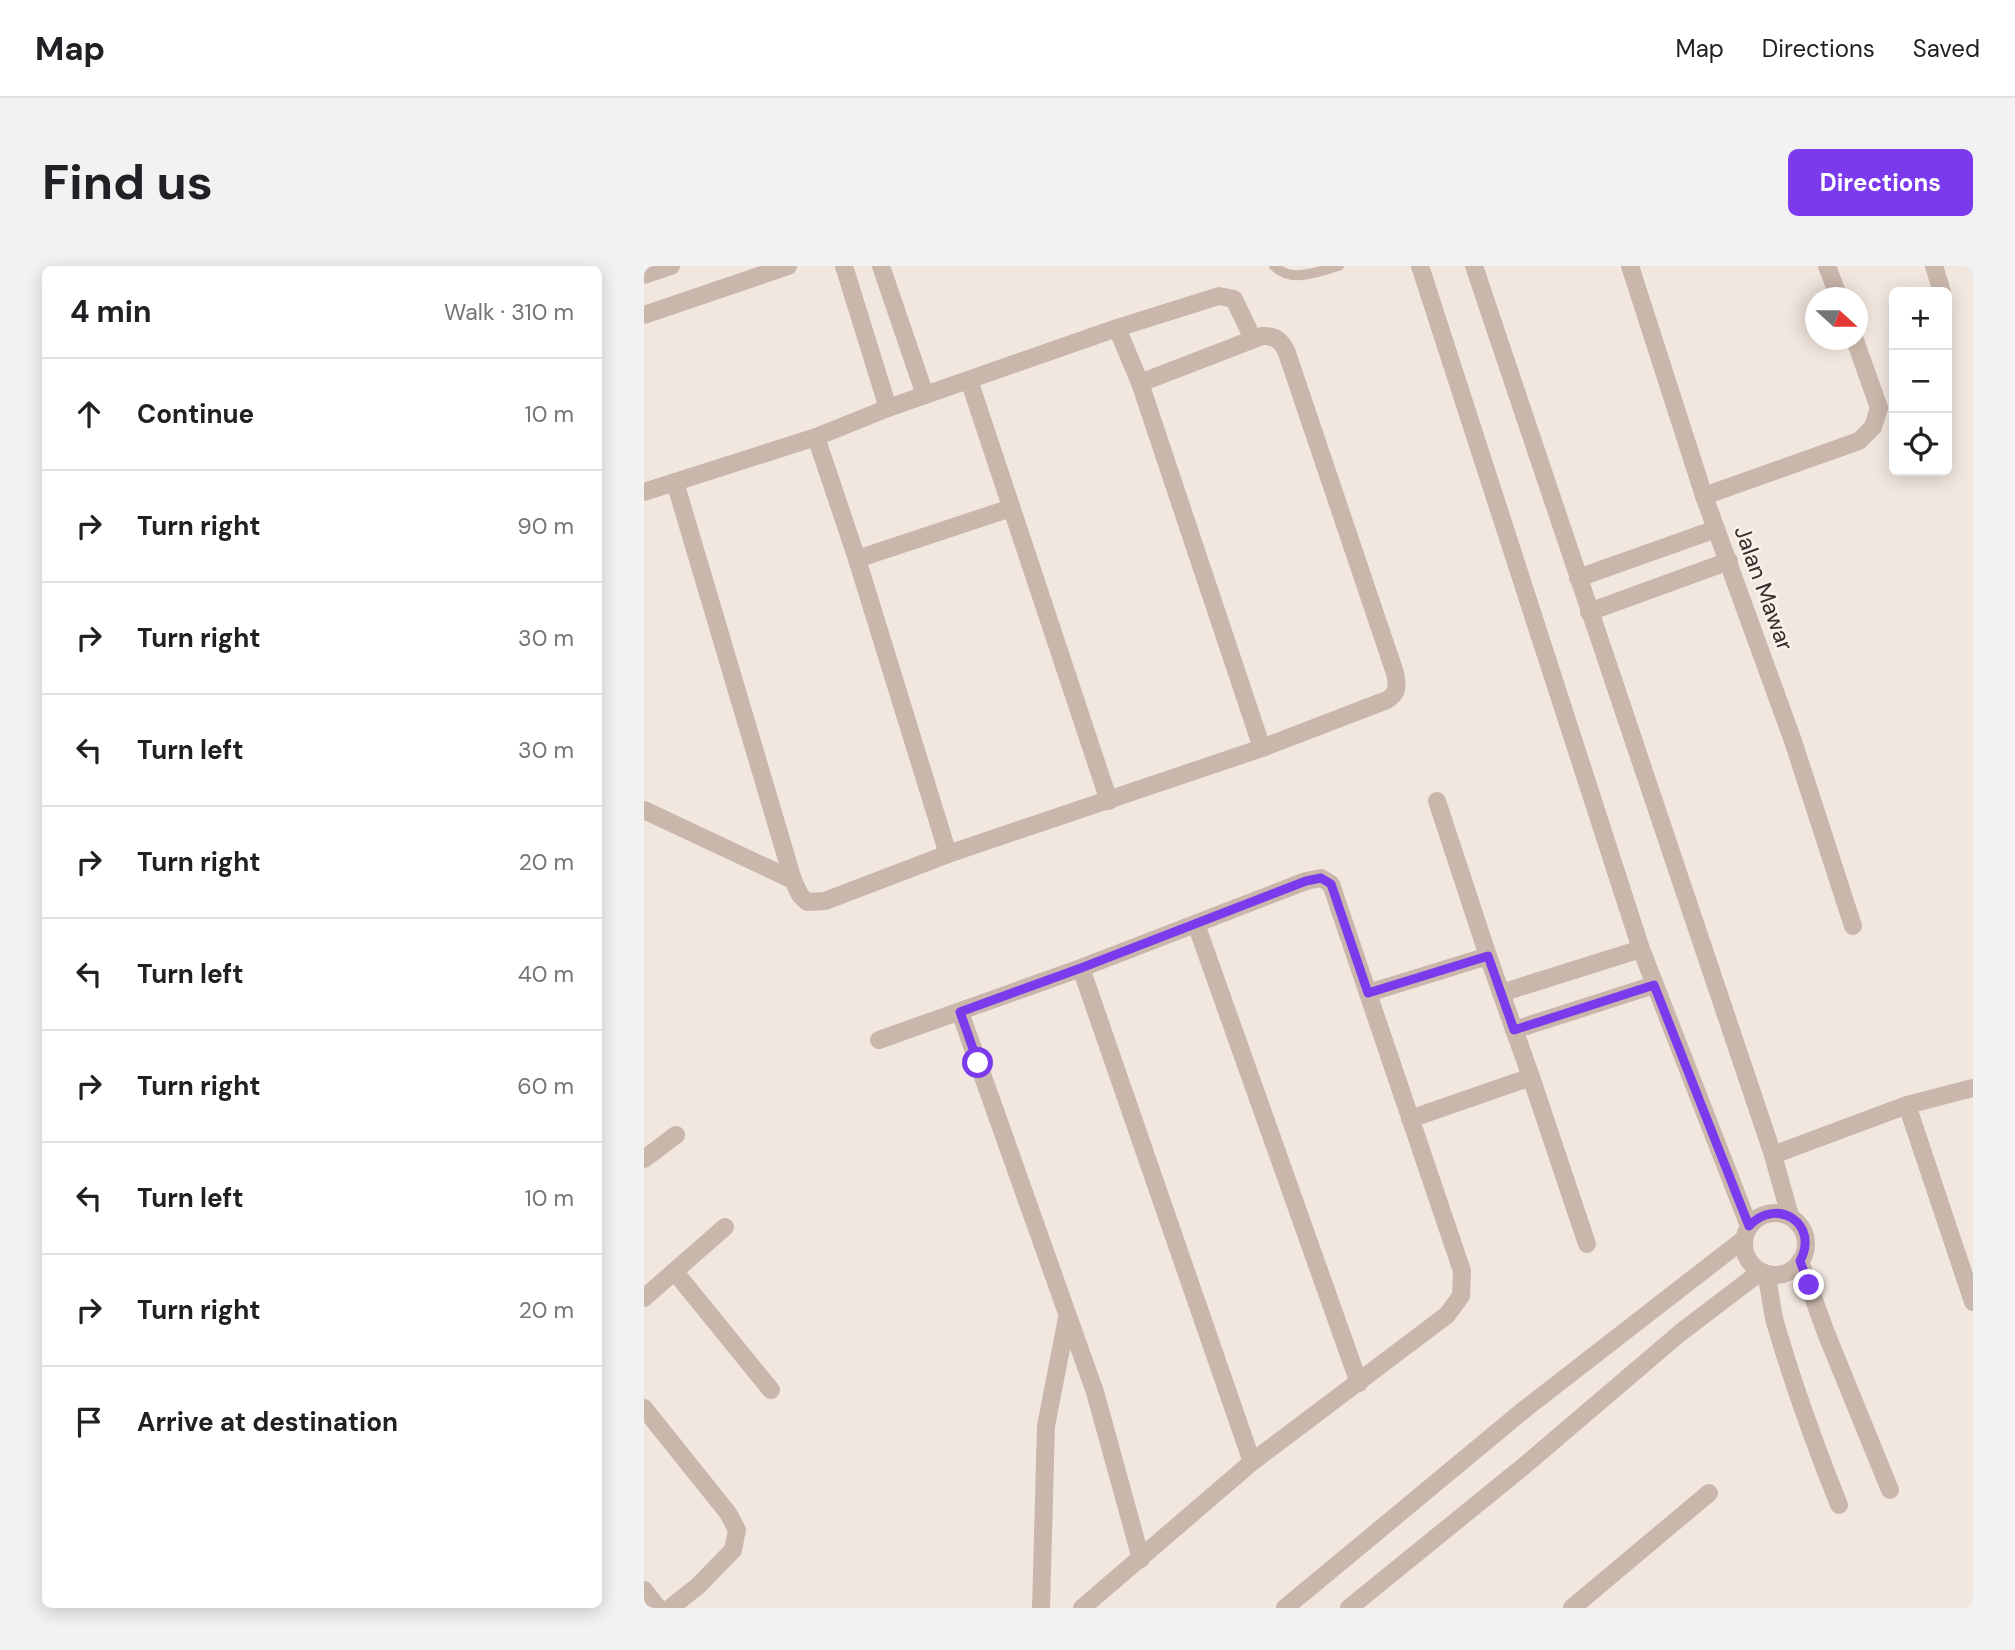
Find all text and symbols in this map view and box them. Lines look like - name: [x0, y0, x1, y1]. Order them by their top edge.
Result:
- text: Map: [35, 27, 105, 70]
- text: Map: [1676, 33, 1724, 64]
- text: Directions: [1762, 33, 1875, 64]
- text: Saved: [1913, 33, 1980, 64]
- button: Directions: [1788, 149, 1973, 216]
- text: Find us: [42, 150, 213, 214]
- north arrow: [1805, 287, 1868, 350]
- map controls: [1889, 287, 1952, 476]
- button: +: [1889, 287, 1952, 350]
- text: 4 min: [70, 292, 152, 331]
- text: Walk · 310 m: [444, 297, 574, 327]
- button: −: [1889, 350, 1952, 413]
- icon: ahead: [70, 395, 108, 433]
- text: Continue: [137, 397, 254, 431]
- text: 10 m: [524, 399, 574, 429]
- button: locate: [1889, 413, 1952, 476]
- icon: right: [70, 507, 108, 545]
- text: Turn right: [137, 509, 261, 543]
- text: 90 m: [517, 511, 574, 541]
- street label: Jalan Mawar: [1728, 521, 1800, 655]
- icon: right: [70, 619, 108, 657]
- text: Turn right: [137, 621, 261, 655]
- text: 30 m: [518, 623, 574, 653]
- icon: left: [70, 731, 108, 769]
- text: Turn left: [137, 733, 244, 767]
- text: 30 m: [518, 735, 574, 765]
- icon: right: [70, 843, 108, 881]
- text: Turn right: [137, 845, 261, 879]
- text: 20 m: [519, 847, 574, 877]
- icon: left: [70, 955, 108, 993]
- text: Turn left: [137, 957, 244, 991]
- text: 40 m: [518, 959, 574, 989]
- route start: [962, 1047, 993, 1078]
- icon: right: [70, 1067, 108, 1105]
- text: Turn right: [137, 1069, 261, 1103]
- text: 60 m: [517, 1071, 574, 1101]
- icon: left: [70, 1179, 108, 1217]
- text: Turn left: [137, 1181, 244, 1215]
- text: 10 m: [524, 1183, 574, 1213]
- route end: [1793, 1269, 1824, 1300]
- icon: right: [70, 1291, 108, 1329]
- text: Turn right: [137, 1293, 261, 1327]
- text: 20 m: [519, 1295, 574, 1325]
- icon: arrive: [70, 1403, 108, 1441]
- text: Arrive at destination: [137, 1405, 398, 1439]

